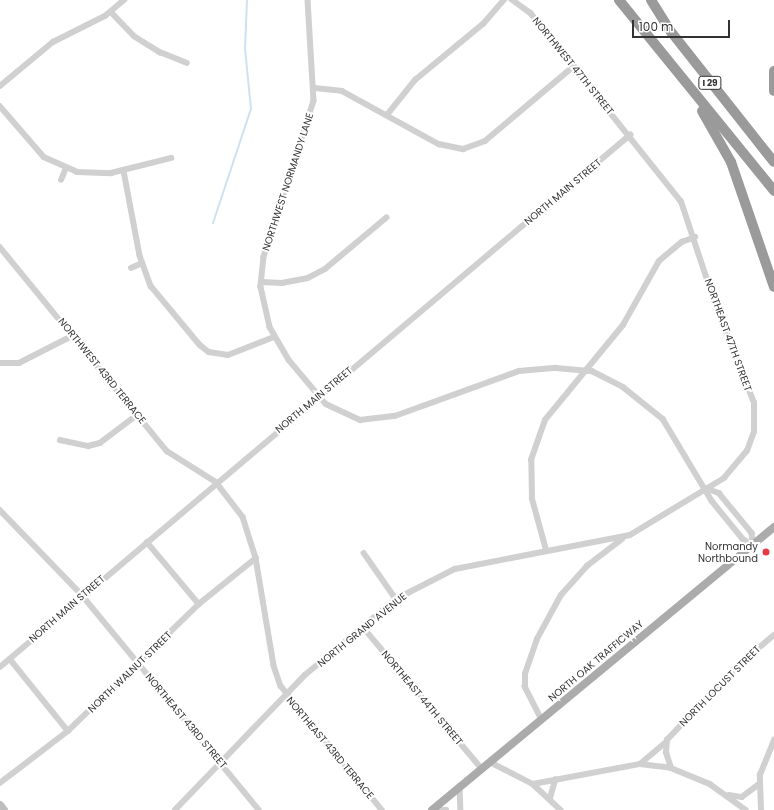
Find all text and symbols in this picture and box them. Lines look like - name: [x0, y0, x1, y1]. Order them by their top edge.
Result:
- scale bar: [634, 12, 732, 38]
- street label: NORTHWEST 47TH STREET: [530, 15, 616, 117]
- text: 100 m: [639, 18, 673, 35]
- road number: I 29: [698, 76, 722, 90]
- street label: NORTHWEST NORMANDY LANE: [260, 112, 316, 252]
- street label: NORTH MAIN STREET: [522, 156, 604, 228]
- street label: NORTHEAST 47TH STREET: [702, 277, 754, 393]
- street label: NORTHWEST 43RD TERRACE: [56, 316, 148, 426]
- street label: NORTH MAIN STREET: [273, 364, 355, 436]
- place label: Normandy Northbound: [698, 540, 758, 564]
- marker: Normandy Northbound: [761, 547, 771, 557]
- street label: NORTH MAIN STREET: [27, 573, 107, 645]
- street label: NORTH GRAND AVENUE: [315, 590, 409, 670]
- street label: NORTH OAK TRAFFICWAY: [546, 618, 646, 704]
- street label: NORTH WALNUT STREET: [86, 629, 174, 715]
- street label: NORTH LOCUST STREET: [677, 643, 763, 729]
- street label: NORTHEAST 44TH STREET: [379, 648, 465, 748]
- street label: NORTHEAST 43RD STREET: [143, 671, 229, 771]
- street label: NORTHEAST 43RD TERRACE: [284, 695, 376, 801]

